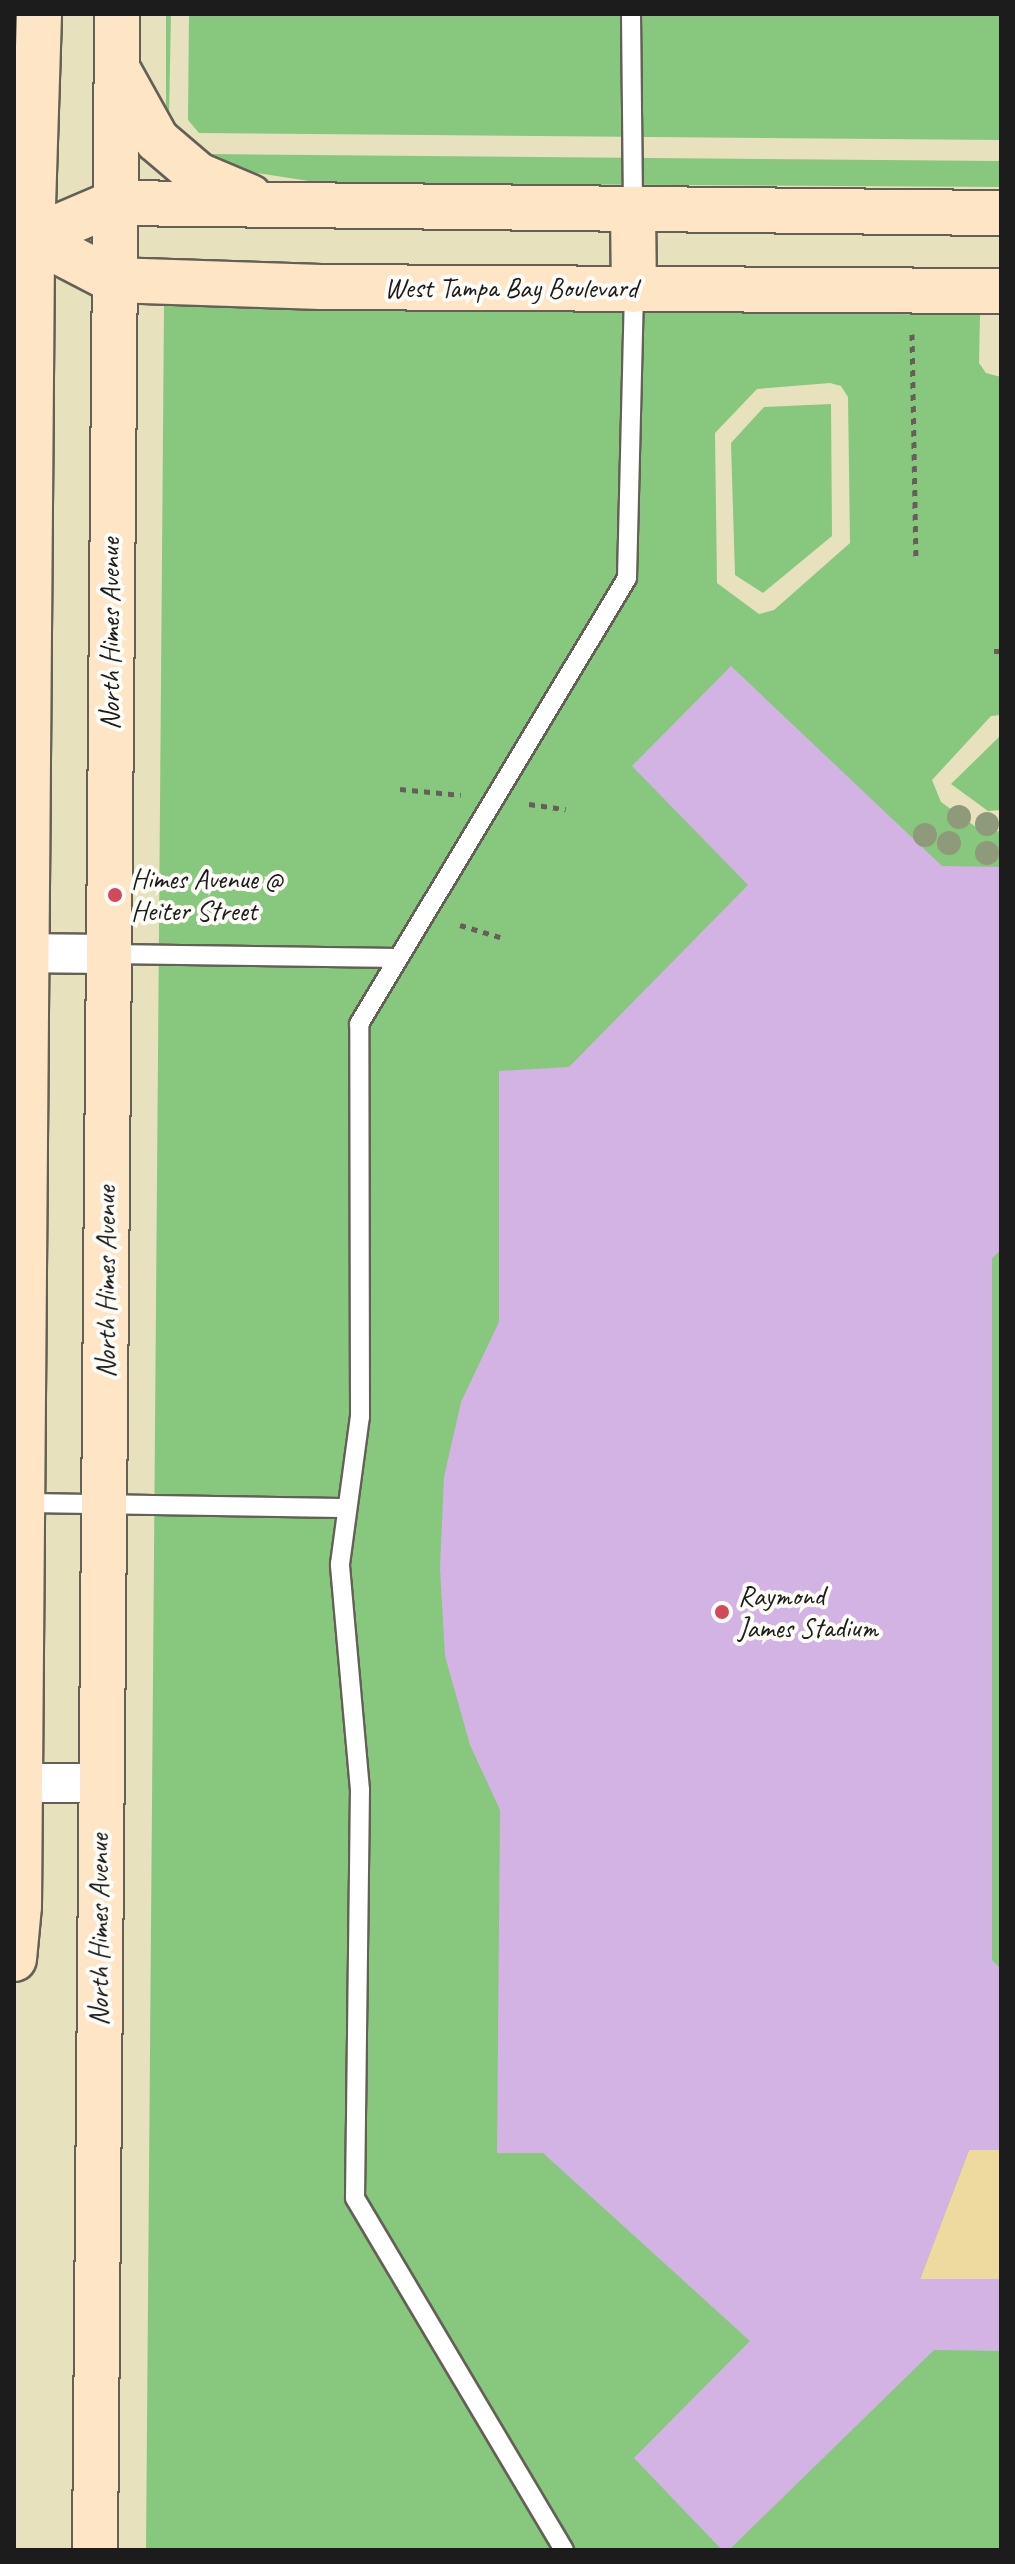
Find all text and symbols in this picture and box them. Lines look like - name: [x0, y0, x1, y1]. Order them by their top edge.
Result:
- street label: West Tampa Bay Boulevard: [383, 271, 639, 305]
- street label: North Himes Avenue: [93, 538, 127, 730]
- place label: Himes Avenue @ Heiter Street: [131, 862, 283, 928]
- marker: Himes Avenue @ Heiter Street: [106, 886, 124, 904]
- street label: North Himes Avenue: [89, 1186, 123, 1378]
- place label: Raymond James Stadium: [738, 1579, 878, 1645]
- marker: Raymond James Stadium: [713, 1603, 731, 1621]
- street label: North Himes Avenue: [82, 1834, 116, 2026]

